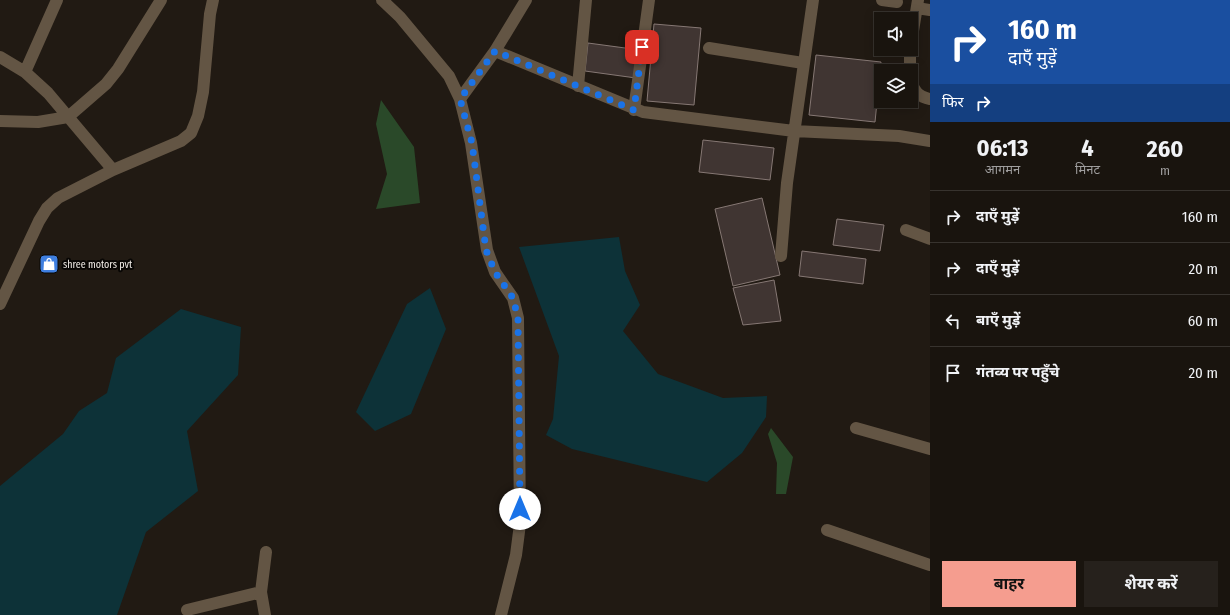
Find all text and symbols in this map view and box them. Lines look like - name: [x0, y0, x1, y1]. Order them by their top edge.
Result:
- map controls: [874, 12, 918, 108]
- button: sound: [874, 12, 918, 56]
- text: 160 m: [1008, 13, 1077, 46]
- icon: right: [942, 16, 994, 68]
- pin: [625, 30, 659, 64]
- icon: arrive: [631, 36, 653, 58]
- text: दाएँ मुड़ें: [1008, 47, 1057, 69]
- button: layers: [874, 64, 918, 108]
- icon: right: [972, 92, 994, 114]
- text: फिर: [942, 93, 964, 111]
- text: 06:13: [977, 134, 1028, 162]
- text: 4: [1081, 134, 1094, 162]
- text: 260: [1147, 135, 1183, 163]
- text: आगमन: [985, 162, 1020, 177]
- text: मिनट: [1075, 162, 1100, 177]
- text: m: [1160, 163, 1170, 178]
- icon: right: [942, 206, 964, 228]
- text: दाएँ मुड़ें: [976, 207, 1019, 225]
- text: 160 m: [1182, 208, 1218, 226]
- shop icon: shree motors pvt: [38, 253, 60, 275]
- icon: right: [942, 258, 964, 280]
- place label: shree motors pvt: [63, 259, 133, 271]
- text: दाएँ मुड़ें: [976, 259, 1019, 277]
- text: 20 m: [1189, 260, 1218, 278]
- icon: left: [942, 310, 964, 332]
- text: बाएँ मुड़ें: [976, 311, 1020, 329]
- text: 60 m: [1188, 312, 1218, 330]
- icon: arrive: [942, 362, 964, 384]
- text: गंतव्य पर पहुँचे: [976, 363, 1059, 381]
- text: 20 m: [1189, 364, 1218, 382]
- position arrow: [499, 488, 541, 530]
- button: बाहर: [942, 561, 1076, 607]
- button: शेयर करें: [1084, 561, 1218, 607]

